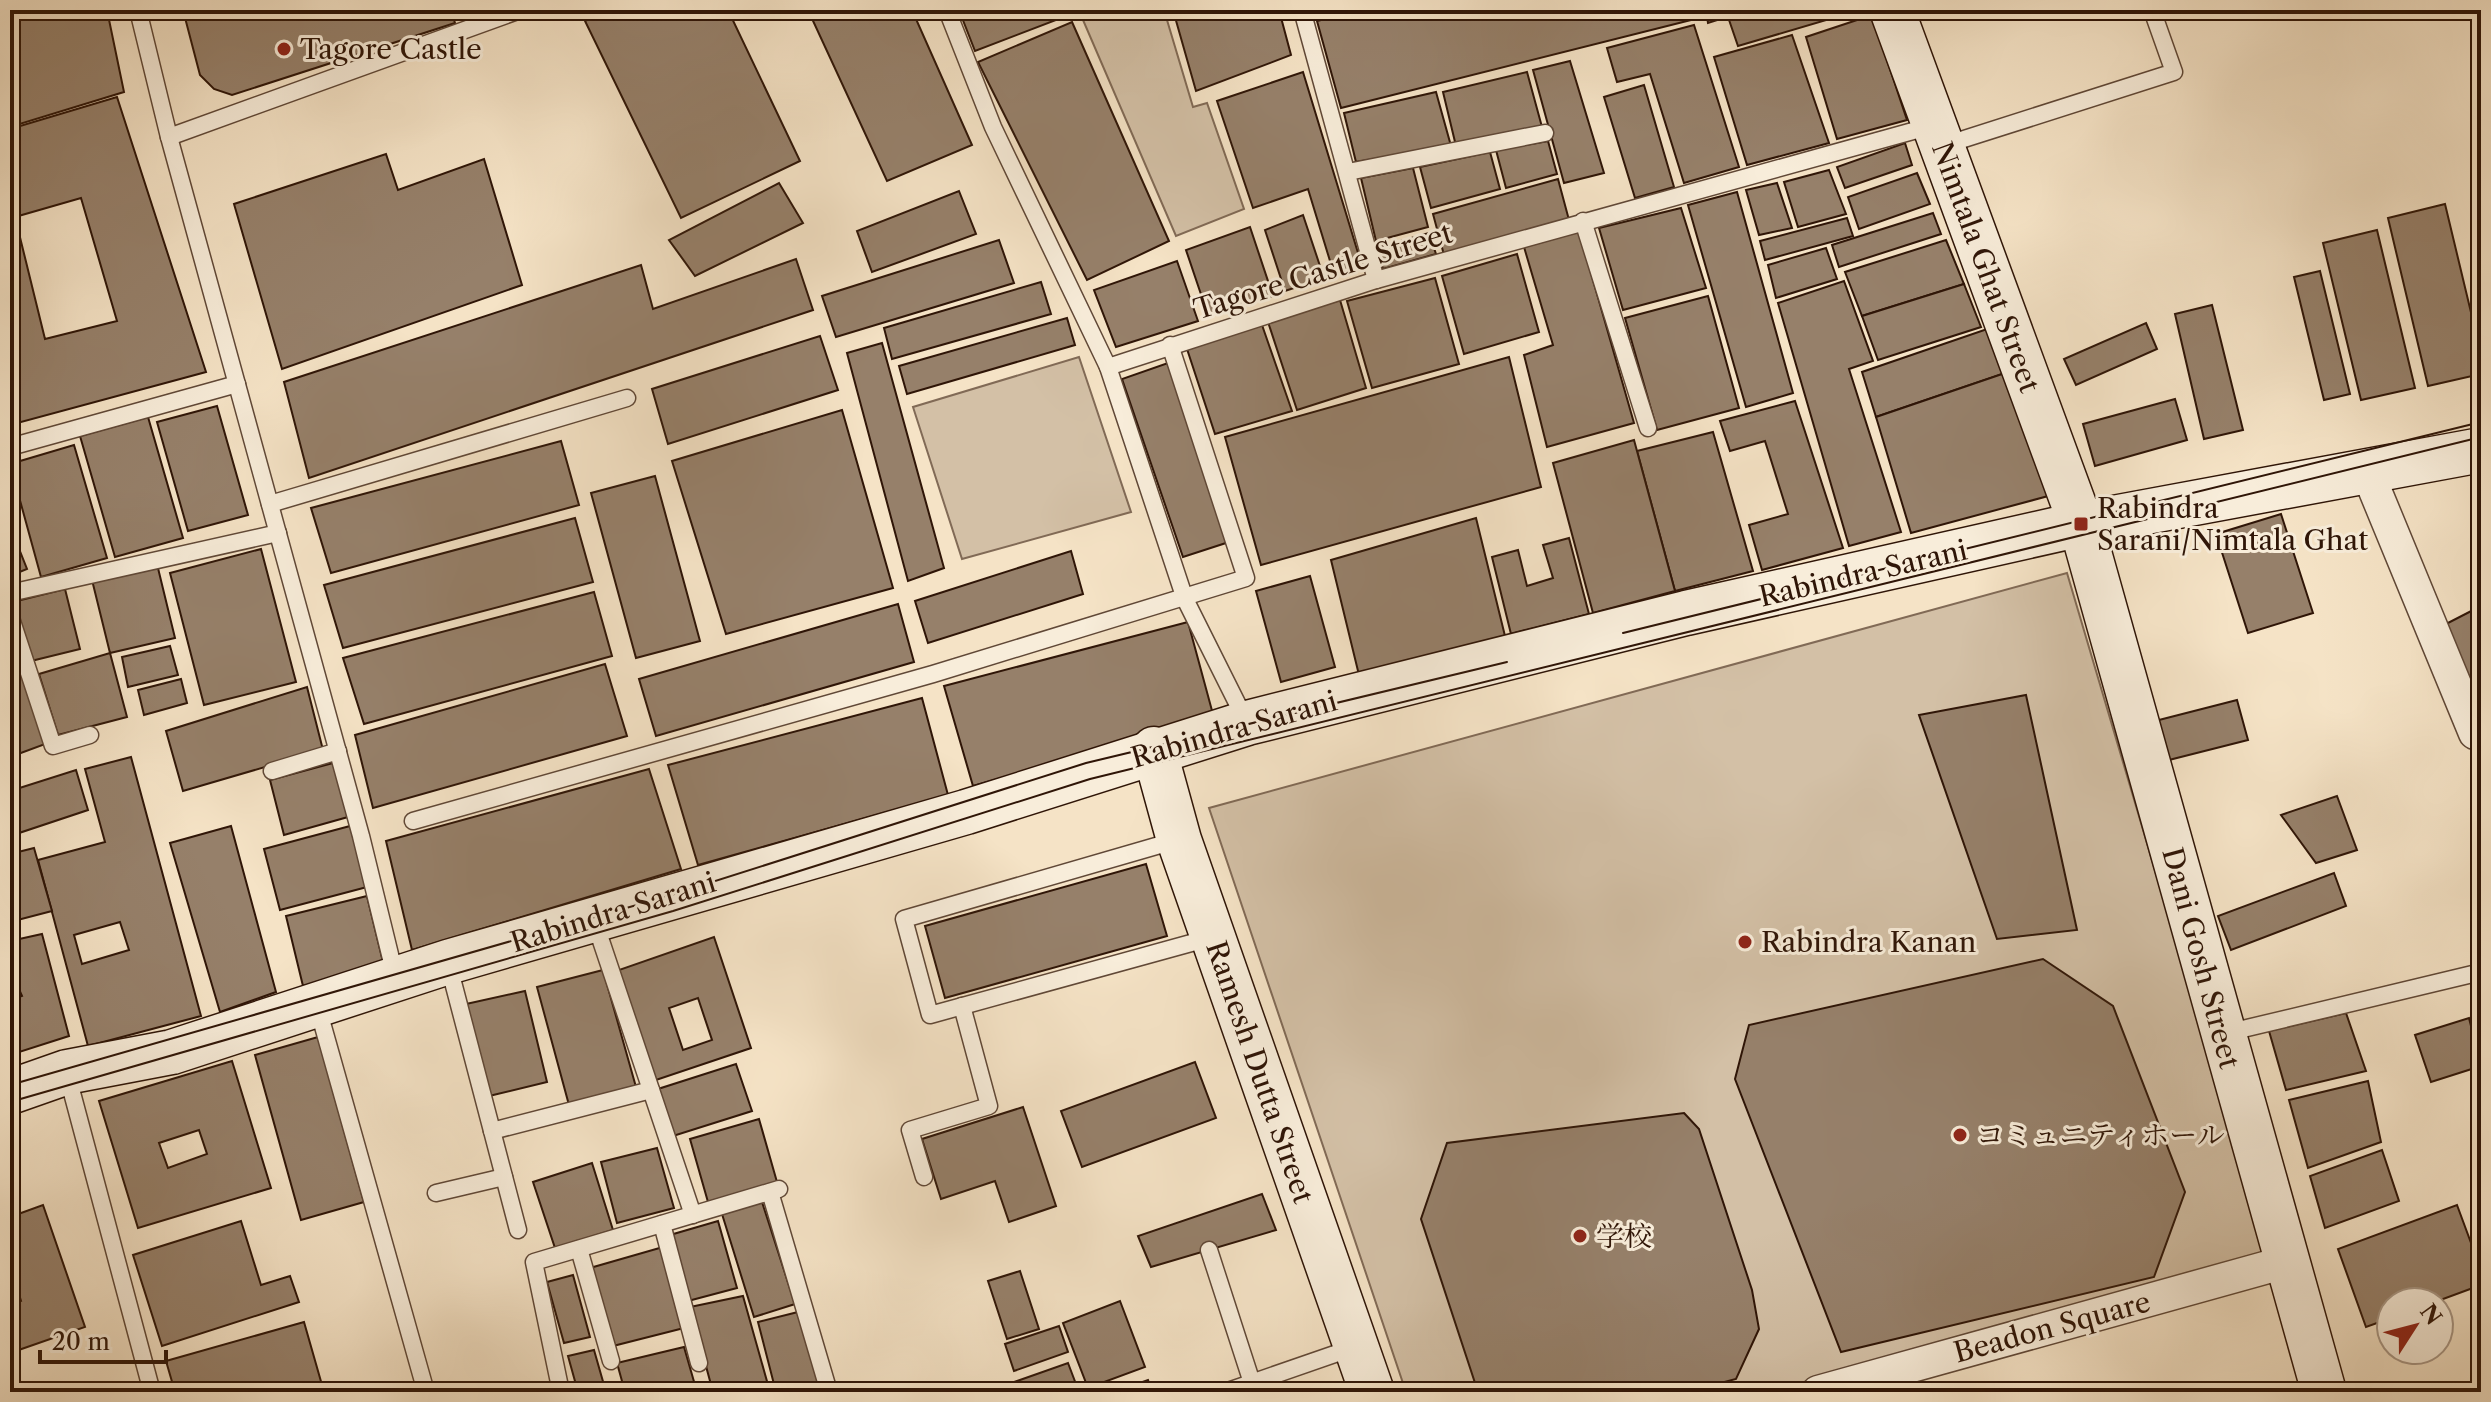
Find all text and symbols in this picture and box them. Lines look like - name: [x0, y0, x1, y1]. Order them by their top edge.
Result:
- place label: Tagore Castle: [300, 32, 482, 66]
- marker: Tagore Castle: [275, 40, 293, 58]
- street label: Nimtala Ghat Street: [1925, 137, 2047, 397]
- street label: Tagore Castle Street: [1190, 215, 1456, 327]
- place label: Rabindra Sarani/Nimtala Ghat: [2097, 491, 2368, 557]
- marker: Rabindra Sarani/Nimtala Ghat: [2072, 515, 2090, 533]
- street label: Rabindra Sarani: [1756, 533, 1970, 613]
- street label: Rabindra Sarani: [1127, 683, 1341, 775]
- street label: Dani Gosh Street: [2155, 844, 2247, 1072]
- street label: Rabindra Sarani: [506, 865, 720, 959]
- place label: Rabindra Kanan: [1761, 925, 1976, 959]
- marker: Rabindra Kanan: [1736, 933, 1754, 951]
- street label: Ramesh Dutta Street: [1199, 936, 1321, 1208]
- place label: コミュニティホール: [1976, 1118, 2225, 1152]
- marker: コミュニティホール: [1951, 1126, 1969, 1144]
- place label: 学校: [1596, 1219, 1652, 1253]
- marker: 学校: [1571, 1227, 1589, 1245]
- street label: Beadon Square: [1950, 1284, 2154, 1370]
- north arrow: [2375, 1286, 2455, 1366]
- text: N: [2414, 1299, 2447, 1330]
- scale bar: [40, 1314, 166, 1364]
- text: 20 m: [52, 1327, 110, 1356]

